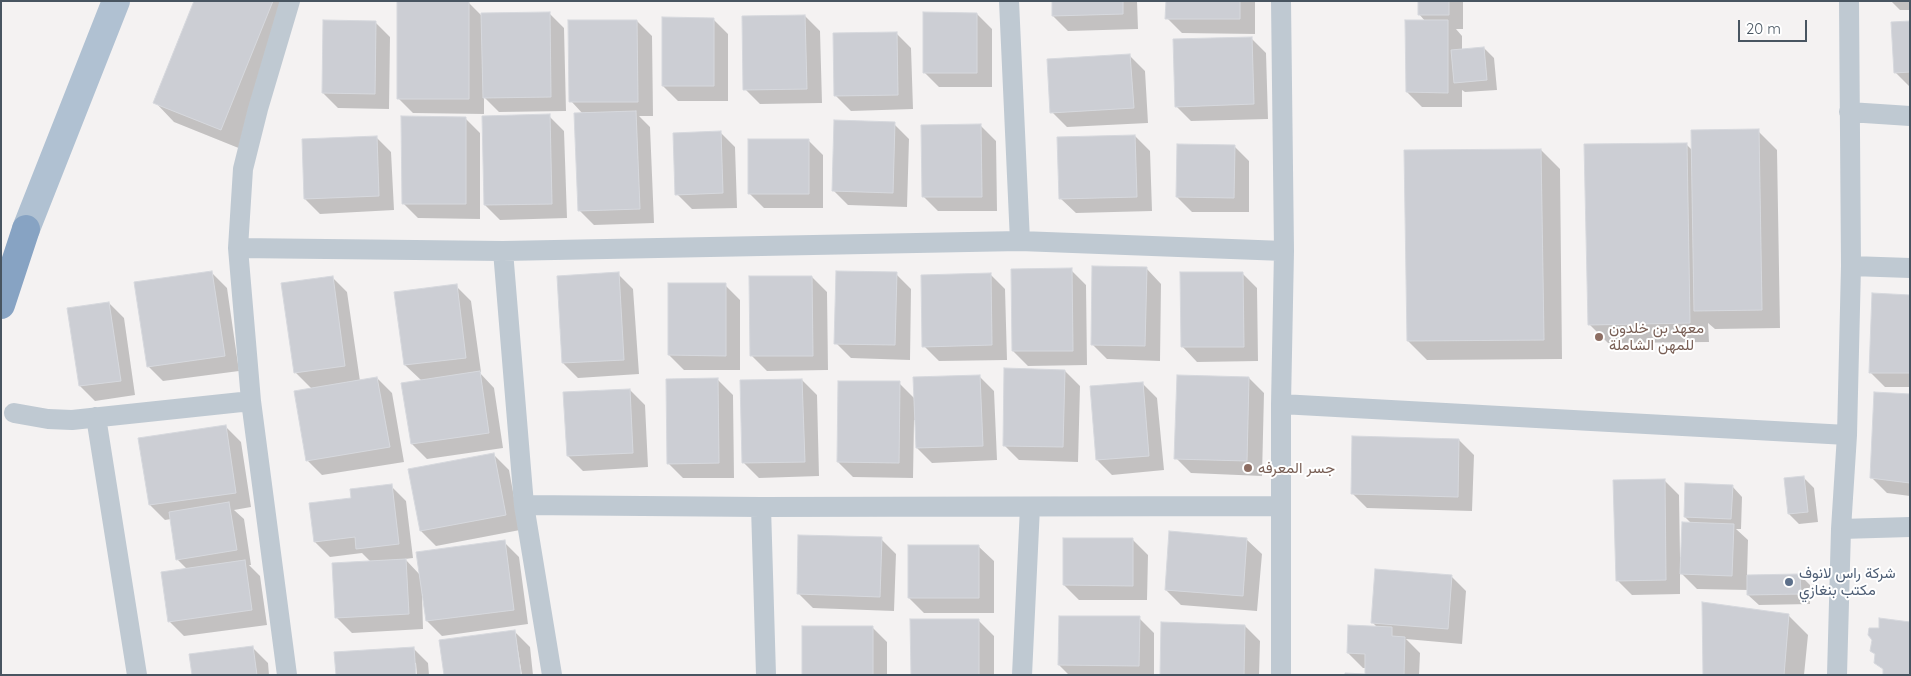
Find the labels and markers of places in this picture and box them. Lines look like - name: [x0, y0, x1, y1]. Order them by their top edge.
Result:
- place label: معهد بن خلدون للمهن الشاملة: [1609, 319, 1704, 354]
- marker: معهد بن خلدون للمهن الشاملة: [1593, 331, 1605, 343]
- place label: جسر المعرفه: [1258, 459, 1335, 477]
- marker: جسر المعرفه: [1242, 462, 1254, 474]
- place label: شركة راس لانوف مكتب بنغازي: [1799, 564, 1896, 599]
- marker: شركة راس لانوف مكتب بنغازي: [1783, 576, 1795, 588]

